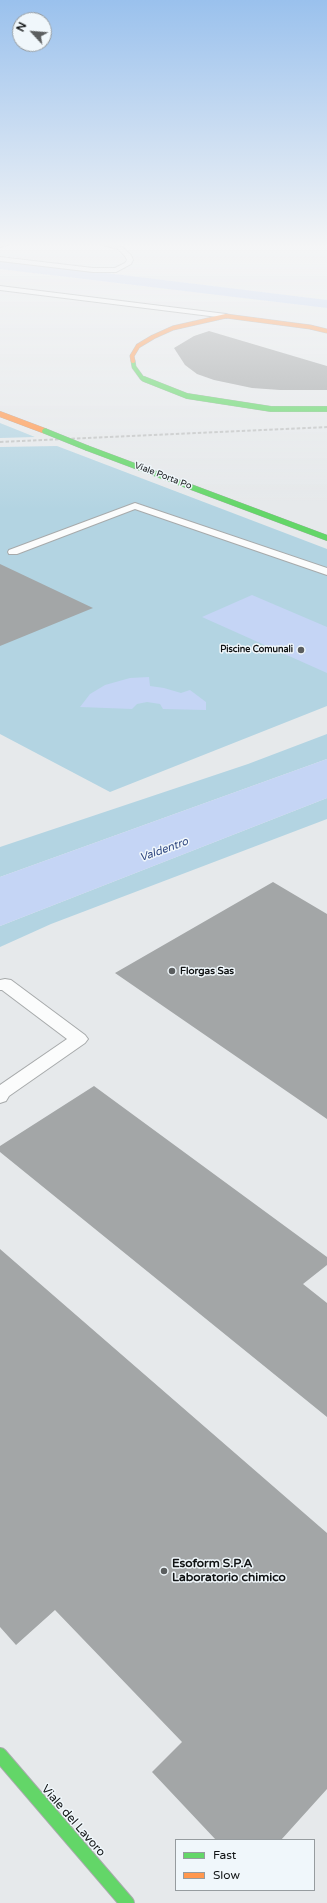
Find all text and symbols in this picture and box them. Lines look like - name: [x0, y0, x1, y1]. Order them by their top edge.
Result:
- north arrow: [12, 12, 52, 52]
- text: N: [14, 20, 29, 34]
- street label: Viale Porta Po: [133, 460, 193, 492]
- place label: Piscine Comunali: [220, 645, 293, 655]
- marker: Piscine Comunali: [296, 645, 306, 655]
- water label: Valdentro: [138, 835, 190, 865]
- place label: Florgas Sas: [180, 965, 234, 977]
- marker: Florgas Sas: [167, 966, 177, 976]
- place label: Esoform S.P.A Laboratorio chimico: [172, 1557, 286, 1585]
- marker: Esoform S.P.A Laboratorio chimico: [159, 1566, 169, 1576]
- street label: Viale del Lavoro: [38, 1782, 108, 1860]
- legend: [175, 1839, 315, 1891]
- text: Fast: [213, 1848, 236, 1862]
- text: Slow: [213, 1868, 240, 1882]

